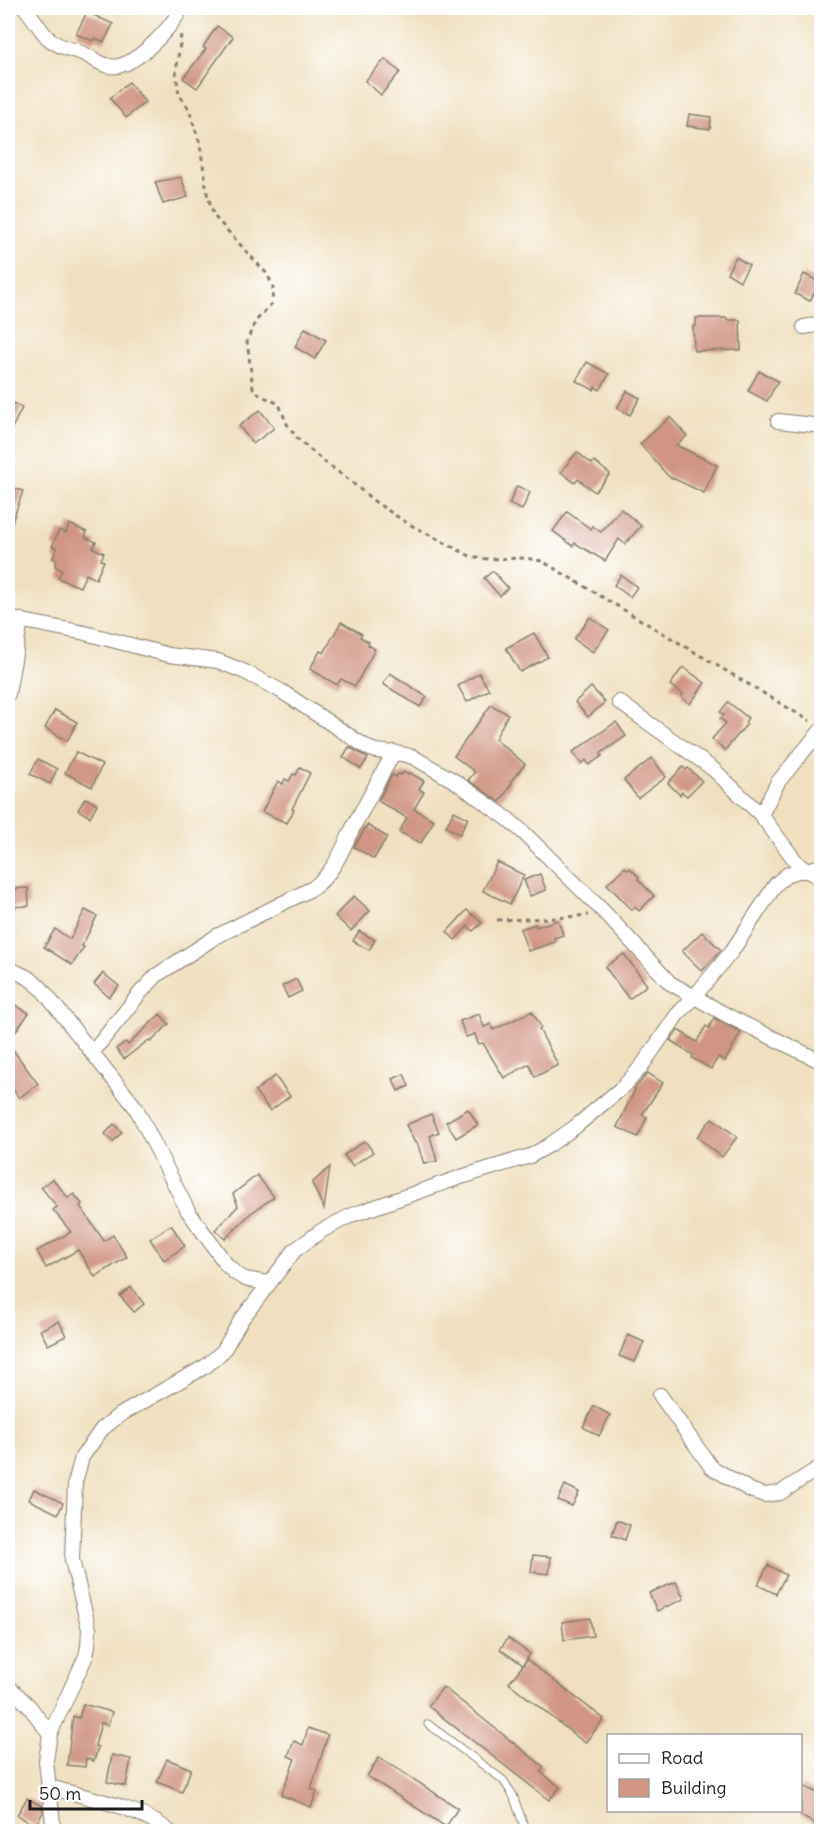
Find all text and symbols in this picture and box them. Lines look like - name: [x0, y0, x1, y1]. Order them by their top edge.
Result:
- legend: [607, 1734, 802, 1812]
- text: Road: [661, 1746, 704, 1769]
- scale bar: [30, 1773, 142, 1811]
- text: Building: [661, 1776, 726, 1799]
- text: 50 m: [39, 1782, 81, 1805]

